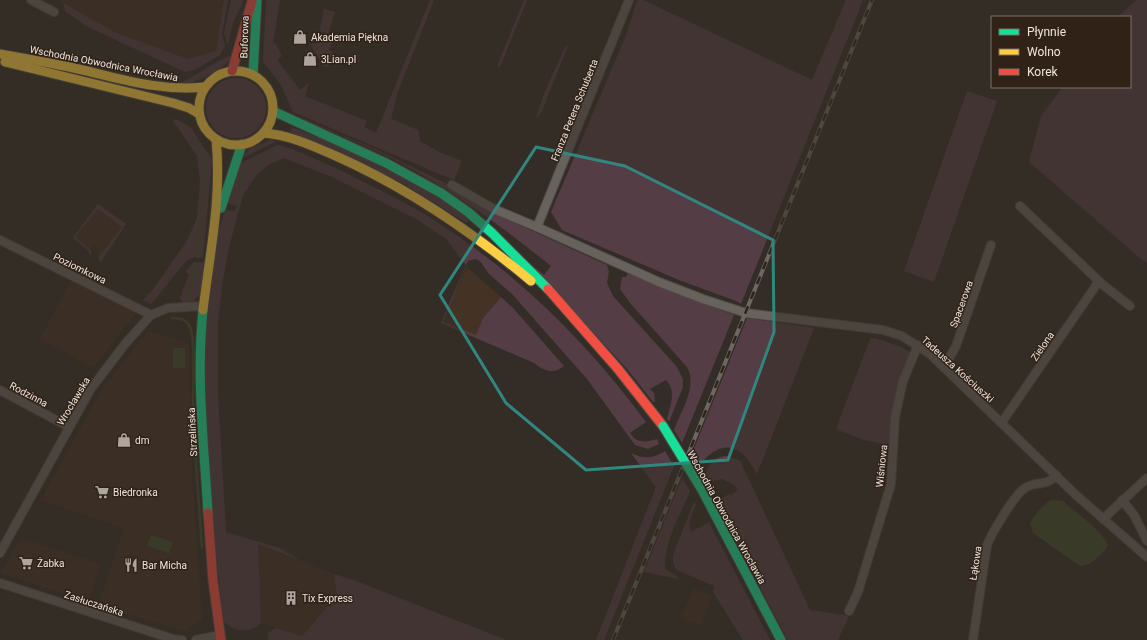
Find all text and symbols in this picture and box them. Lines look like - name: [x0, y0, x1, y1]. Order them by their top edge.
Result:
- street label: Buforowa: [238, 15, 251, 59]
- legend: [991, 16, 1131, 88]
- text: Płynnie: [1027, 25, 1066, 39]
- shop icon: Akademia Piękna: [292, 29, 308, 45]
- place label: Akademia Piękna: [311, 32, 388, 43]
- street label: Wschodnia Obwodnica Wrocławia: [29, 44, 179, 83]
- text: Wolno: [1027, 45, 1061, 59]
- shop icon: 3Lian.pl: [302, 51, 318, 67]
- place label: 3Lian.pl: [321, 54, 356, 65]
- street label: Franza Petera Schuberta: [549, 58, 600, 163]
- text: Korek: [1027, 65, 1059, 79]
- street label: Poziomkowa: [52, 251, 108, 286]
- street label: Spacerowa: [948, 279, 975, 329]
- street label: Zielona: [1029, 330, 1056, 363]
- street label: Tadeusza Kościuszki: [919, 334, 996, 405]
- street label: Wrocławska: [55, 375, 92, 427]
- street label: Rodzinna: [8, 380, 50, 409]
- street label: Strzelińska: [186, 407, 199, 457]
- shop icon: dm: [116, 432, 132, 448]
- place label: dm: [135, 435, 150, 446]
- street label: Wiśniowa: [874, 444, 889, 488]
- street label: Wschodnia Obwodnica Wrocławia: [685, 449, 768, 586]
- supermarket icon: Biedronka: [94, 484, 110, 500]
- place label: Biedronka: [113, 487, 158, 498]
- street label: Łąkowa: [967, 545, 984, 581]
- supermarket icon: Żabka: [18, 555, 34, 571]
- place label: Żabka: [37, 557, 65, 569]
- restaurant icon: Bar Micha: [123, 557, 139, 573]
- place label: Bar Micha: [142, 560, 187, 571]
- street label: Zasłuczańska: [63, 589, 125, 618]
- building icon: Tix Express: [283, 590, 299, 606]
- place label: Tix Express: [302, 593, 353, 604]

